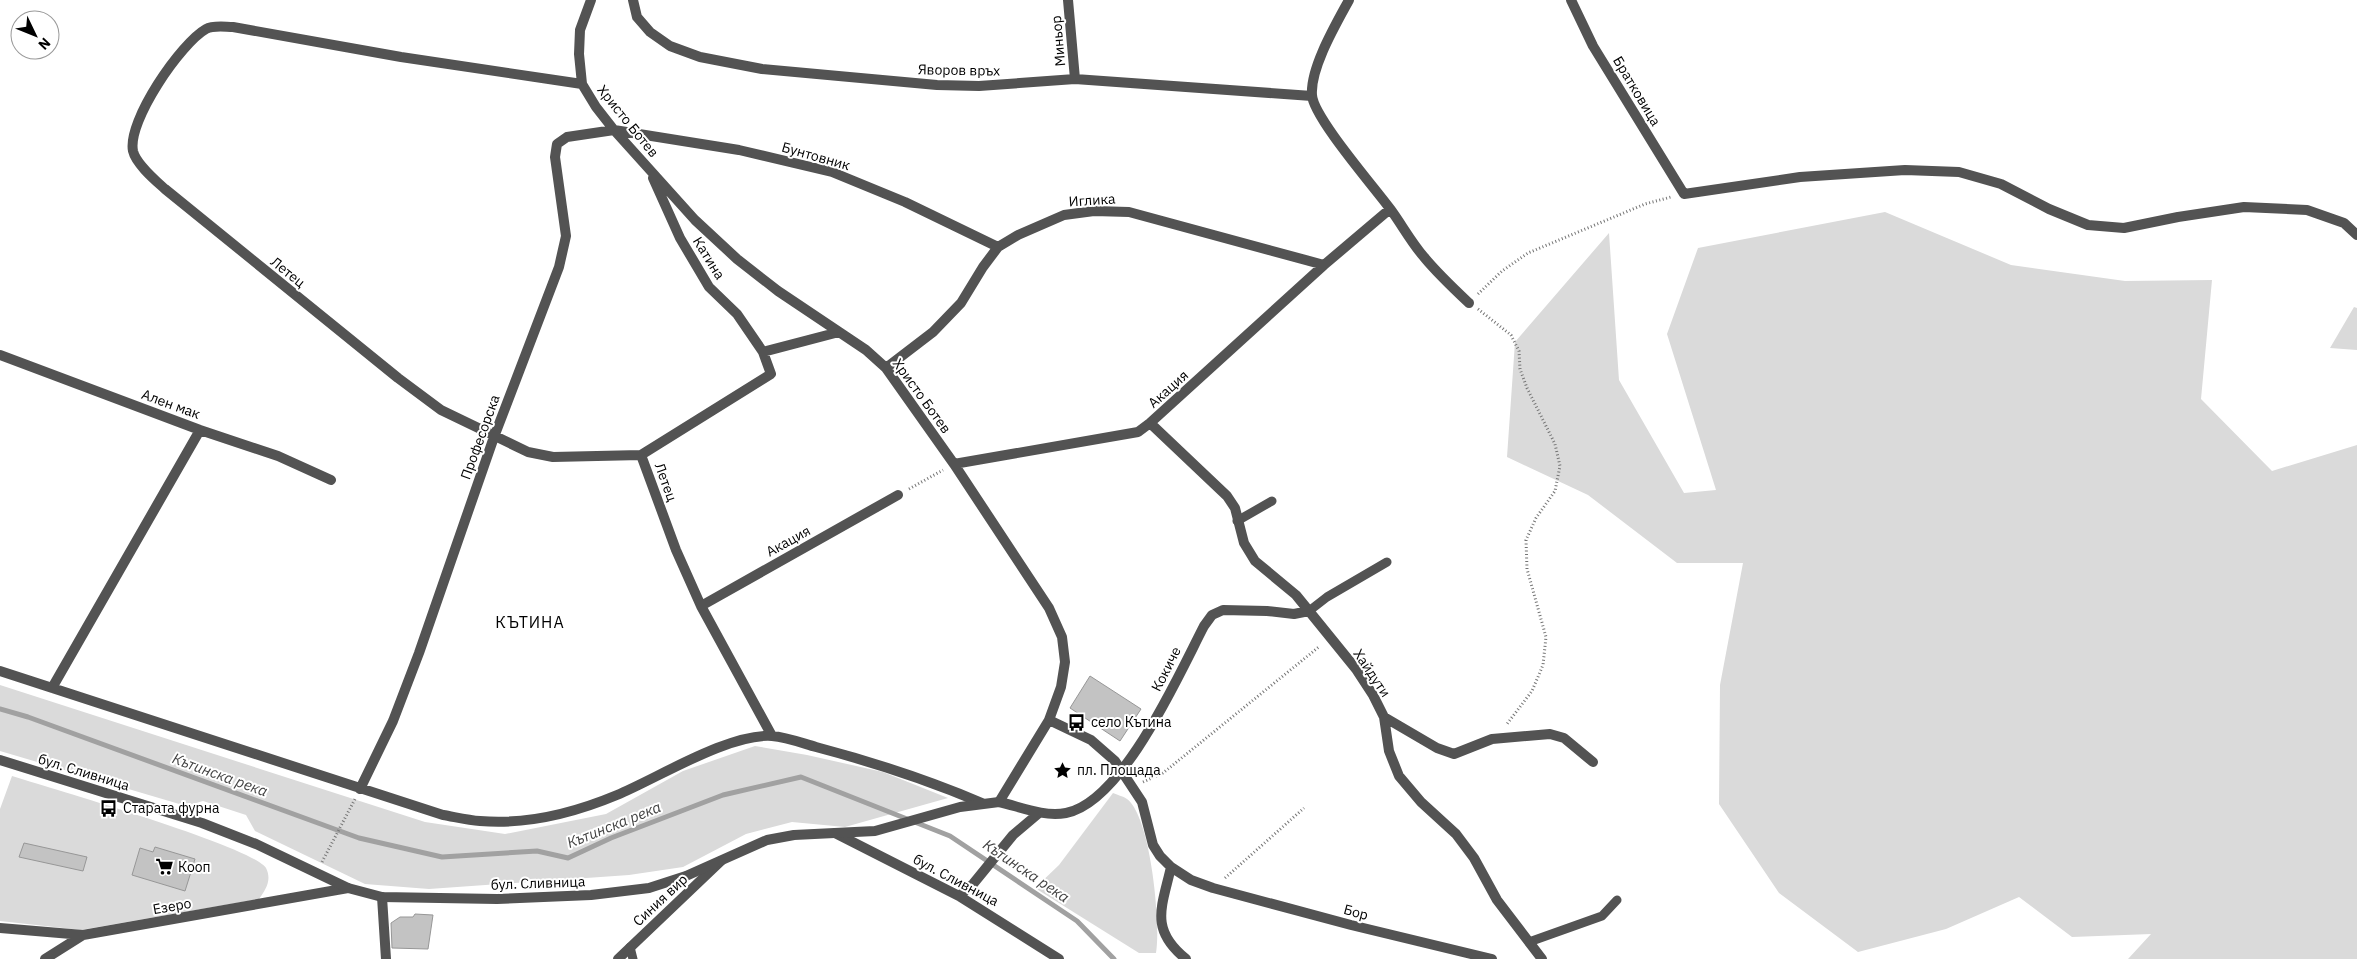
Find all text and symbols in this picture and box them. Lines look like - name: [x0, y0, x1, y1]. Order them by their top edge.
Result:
- north arrow: [10, 10, 60, 60]
- street label: Миньор: [1047, 15, 1069, 67]
- text: N: [34, 34, 55, 54]
- street label: Братковица: [1609, 53, 1665, 130]
- street label: Яворов връх: [918, 60, 1000, 80]
- street label: Христо Ботев: [593, 81, 663, 161]
- street label: Бунтовник: [780, 138, 853, 174]
- street label: Иглика: [1068, 189, 1116, 211]
- street label: Катина: [689, 233, 729, 283]
- street label: Летец: [267, 253, 310, 292]
- street label: Христо Ботев: [889, 355, 955, 437]
- street label: Акация: [1144, 366, 1192, 412]
- street label: Ален мак: [139, 385, 203, 423]
- street label: Професорска: [456, 392, 504, 482]
- street label: Летец: [651, 460, 681, 504]
- street label: Акация: [763, 521, 813, 561]
- district label: КЪТИНА: [495, 612, 565, 632]
- street label: Кокиче: [1147, 643, 1185, 694]
- street label: Хайдути: [1349, 645, 1395, 701]
- bus stop icon: село Кътина: [1067, 712, 1087, 732]
- place label: село Кътина: [1091, 713, 1172, 731]
- water label: Кътинска река: [170, 749, 271, 801]
- street label: бул. Сливница: [36, 750, 132, 795]
- place icon: пл. Площада: [1053, 760, 1073, 780]
- place label: пл. Площада: [1077, 761, 1161, 779]
- water label: Кътинска река: [564, 797, 664, 852]
- bus stop icon: Старата фурна: [99, 798, 119, 818]
- place label: Старата фурна: [123, 799, 220, 817]
- water label: Кътинска река: [980, 835, 1073, 907]
- street label: бул. Сливница: [910, 850, 1002, 910]
- supermarket icon: Кооп: [154, 857, 174, 877]
- place label: Кооп: [178, 858, 211, 876]
- street label: Синия вир: [629, 870, 691, 930]
- street label: бул. Сливница: [490, 872, 586, 894]
- street label: Езеро: [151, 894, 193, 918]
- street label: Бор: [1342, 900, 1370, 924]

